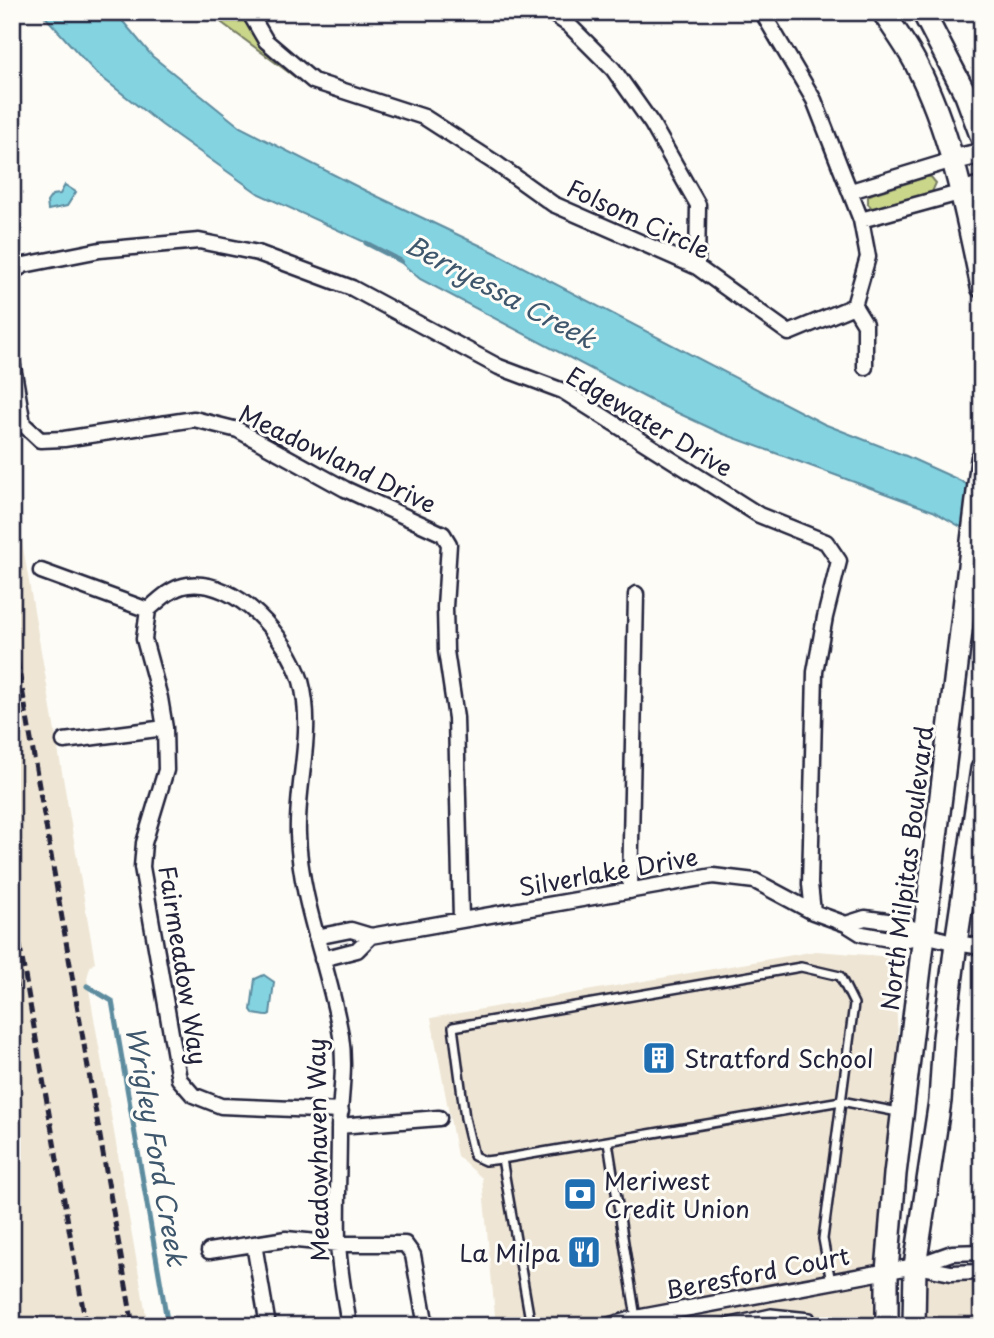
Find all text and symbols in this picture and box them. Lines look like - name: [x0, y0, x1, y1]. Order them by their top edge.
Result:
- street label: Folsom Circle: [561, 169, 717, 267]
- water label: Berryessa Creek: [399, 224, 604, 358]
- street label: Edgewater Drive: [560, 357, 740, 485]
- street label: Meadowland Drive: [233, 395, 443, 521]
- street label: North Milpitas Boulevard: [871, 723, 941, 1012]
- street label: Silverlake Drive: [516, 838, 700, 904]
- street label: Fairmeadow Way: [150, 863, 218, 1067]
- water label: Wrigley Ford Creek: [117, 1023, 197, 1270]
- street label: Meadowhaven Way: [297, 1038, 337, 1262]
- building icon: Stratford School: [640, 1039, 678, 1077]
- place label: Stratford School: [684, 1040, 874, 1076]
- place label: Meriwest Credit Union: [604, 1162, 750, 1226]
- bank icon: Meriwest Credit Union: [561, 1175, 599, 1213]
- restaurant icon: La Milpa: [565, 1233, 603, 1271]
- place label: La Milpa: [460, 1234, 560, 1270]
- street label: Beresford Court: [662, 1236, 852, 1307]

